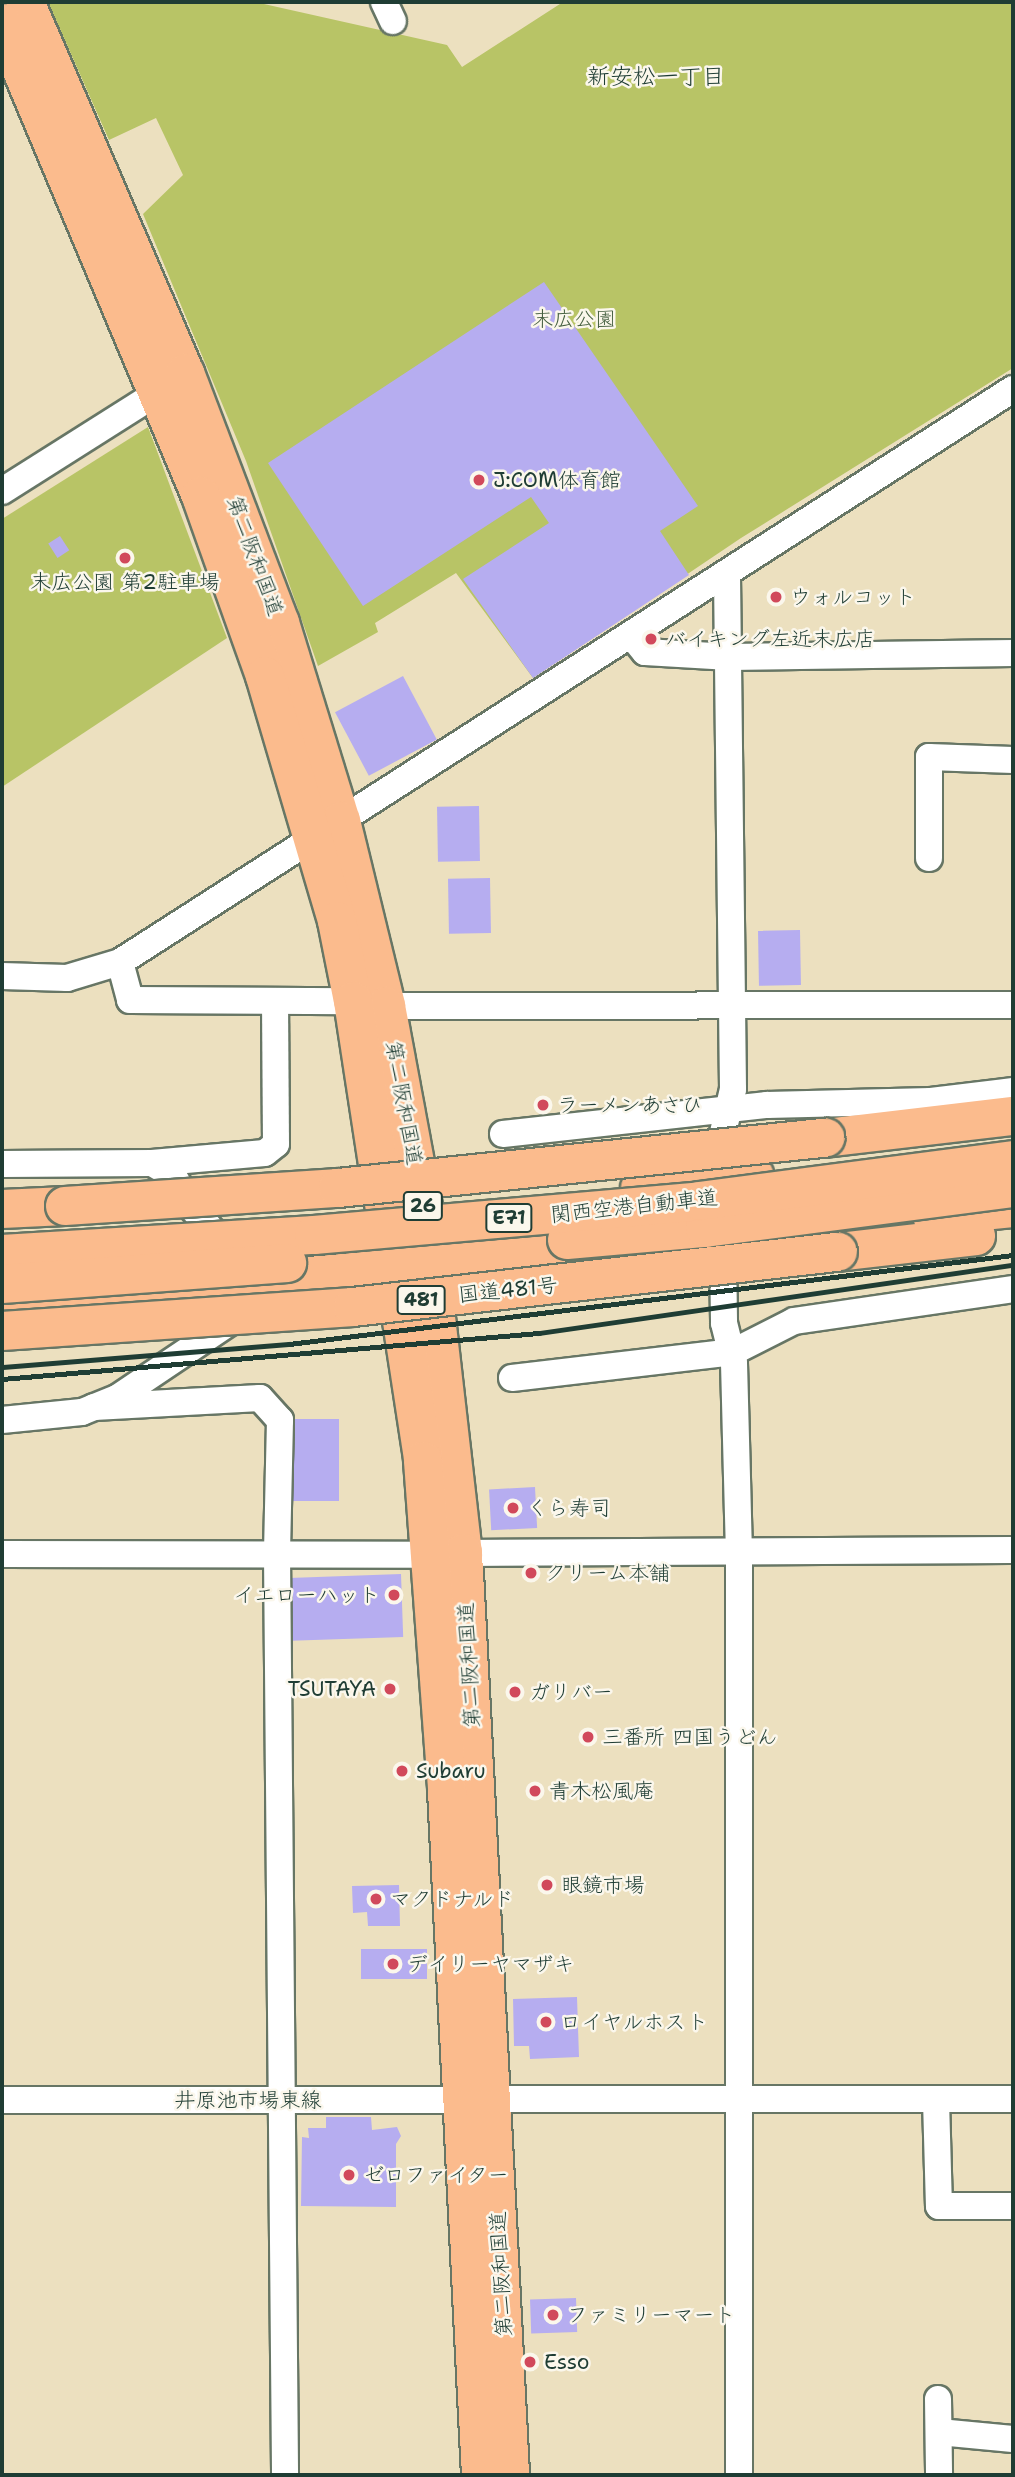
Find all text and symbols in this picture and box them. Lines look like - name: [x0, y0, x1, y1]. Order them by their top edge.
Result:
- district label: 新安松一丁目: [587, 62, 725, 90]
- park label: 末広公園: [532, 306, 616, 332]
- place label: J:COM体育館: [493, 467, 621, 493]
- marker: J:COM体育館: [471, 472, 487, 488]
- street label: 第二阪和国道: [222, 492, 288, 620]
- marker: 末広公園 第2駐車場: [117, 550, 133, 566]
- place label: 末広公園 第2駐車場: [30, 569, 220, 595]
- place label: ウォルコット: [790, 584, 916, 610]
- marker: ウォルコット: [768, 589, 784, 605]
- place label: バイキング左近末広店: [665, 626, 875, 652]
- marker: バイキング左近末広店: [643, 631, 659, 647]
- street label: 第二阪和国道: [381, 1039, 427, 1167]
- place label: ラーメンあさひ: [557, 1092, 704, 1118]
- marker: ラーメンあさひ: [535, 1097, 551, 1113]
- street label: 関西空港自動車道: [549, 1185, 719, 1227]
- road number: 26: [402, 1190, 444, 1222]
- road number: E71: [484, 1202, 534, 1234]
- street label: 国道481号: [457, 1272, 559, 1308]
- road number: 481: [396, 1284, 446, 1316]
- place label: くら寿司: [527, 1495, 611, 1521]
- marker: くら寿司: [505, 1500, 521, 1516]
- place label: クリーム本舗: [545, 1560, 671, 1586]
- marker: クリーム本舗: [523, 1565, 539, 1581]
- place label: イエローハット: [233, 1582, 380, 1608]
- marker: イエローハット: [386, 1587, 402, 1603]
- street label: 第二阪和国道: [453, 1601, 485, 1729]
- place label: TSUTAYA: [287, 1676, 376, 1702]
- place label: ガリバー: [529, 1679, 613, 1705]
- marker: TSUTAYA: [382, 1681, 398, 1697]
- marker: ガリバー: [507, 1684, 523, 1700]
- place label: 三番所 四国うどん: [602, 1724, 777, 1750]
- marker: 三番所 四国うどん: [580, 1729, 596, 1745]
- place label: Subaru: [416, 1758, 486, 1784]
- marker: Subaru: [394, 1763, 410, 1779]
- place label: 青木松風庵: [549, 1778, 654, 1804]
- marker: 青木松風庵: [527, 1783, 543, 1799]
- place label: 眼鏡市場: [561, 1872, 645, 1898]
- marker: 眼鏡市場: [539, 1877, 555, 1893]
- place label: マクドナルド: [390, 1886, 516, 1912]
- marker: マクドナルド: [368, 1891, 384, 1907]
- place label: デイリーヤマザキ: [407, 1951, 575, 1977]
- marker: デイリーヤマザキ: [385, 1956, 401, 1972]
- place label: ロイヤルホスト: [560, 2009, 707, 2035]
- marker: ロイヤルホスト: [538, 2014, 554, 2030]
- street label: 井原池市場東線: [175, 2087, 321, 2113]
- place label: ゼロファイター: [363, 2162, 510, 2188]
- marker: ゼロファイター: [341, 2167, 357, 2183]
- street label: 第二阪和国道: [485, 2210, 517, 2338]
- place label: ファミリーマート: [567, 2302, 735, 2328]
- marker: ファミリーマート: [545, 2307, 561, 2323]
- place label: Esso: [544, 2349, 589, 2375]
- marker: Esso: [522, 2354, 538, 2370]

